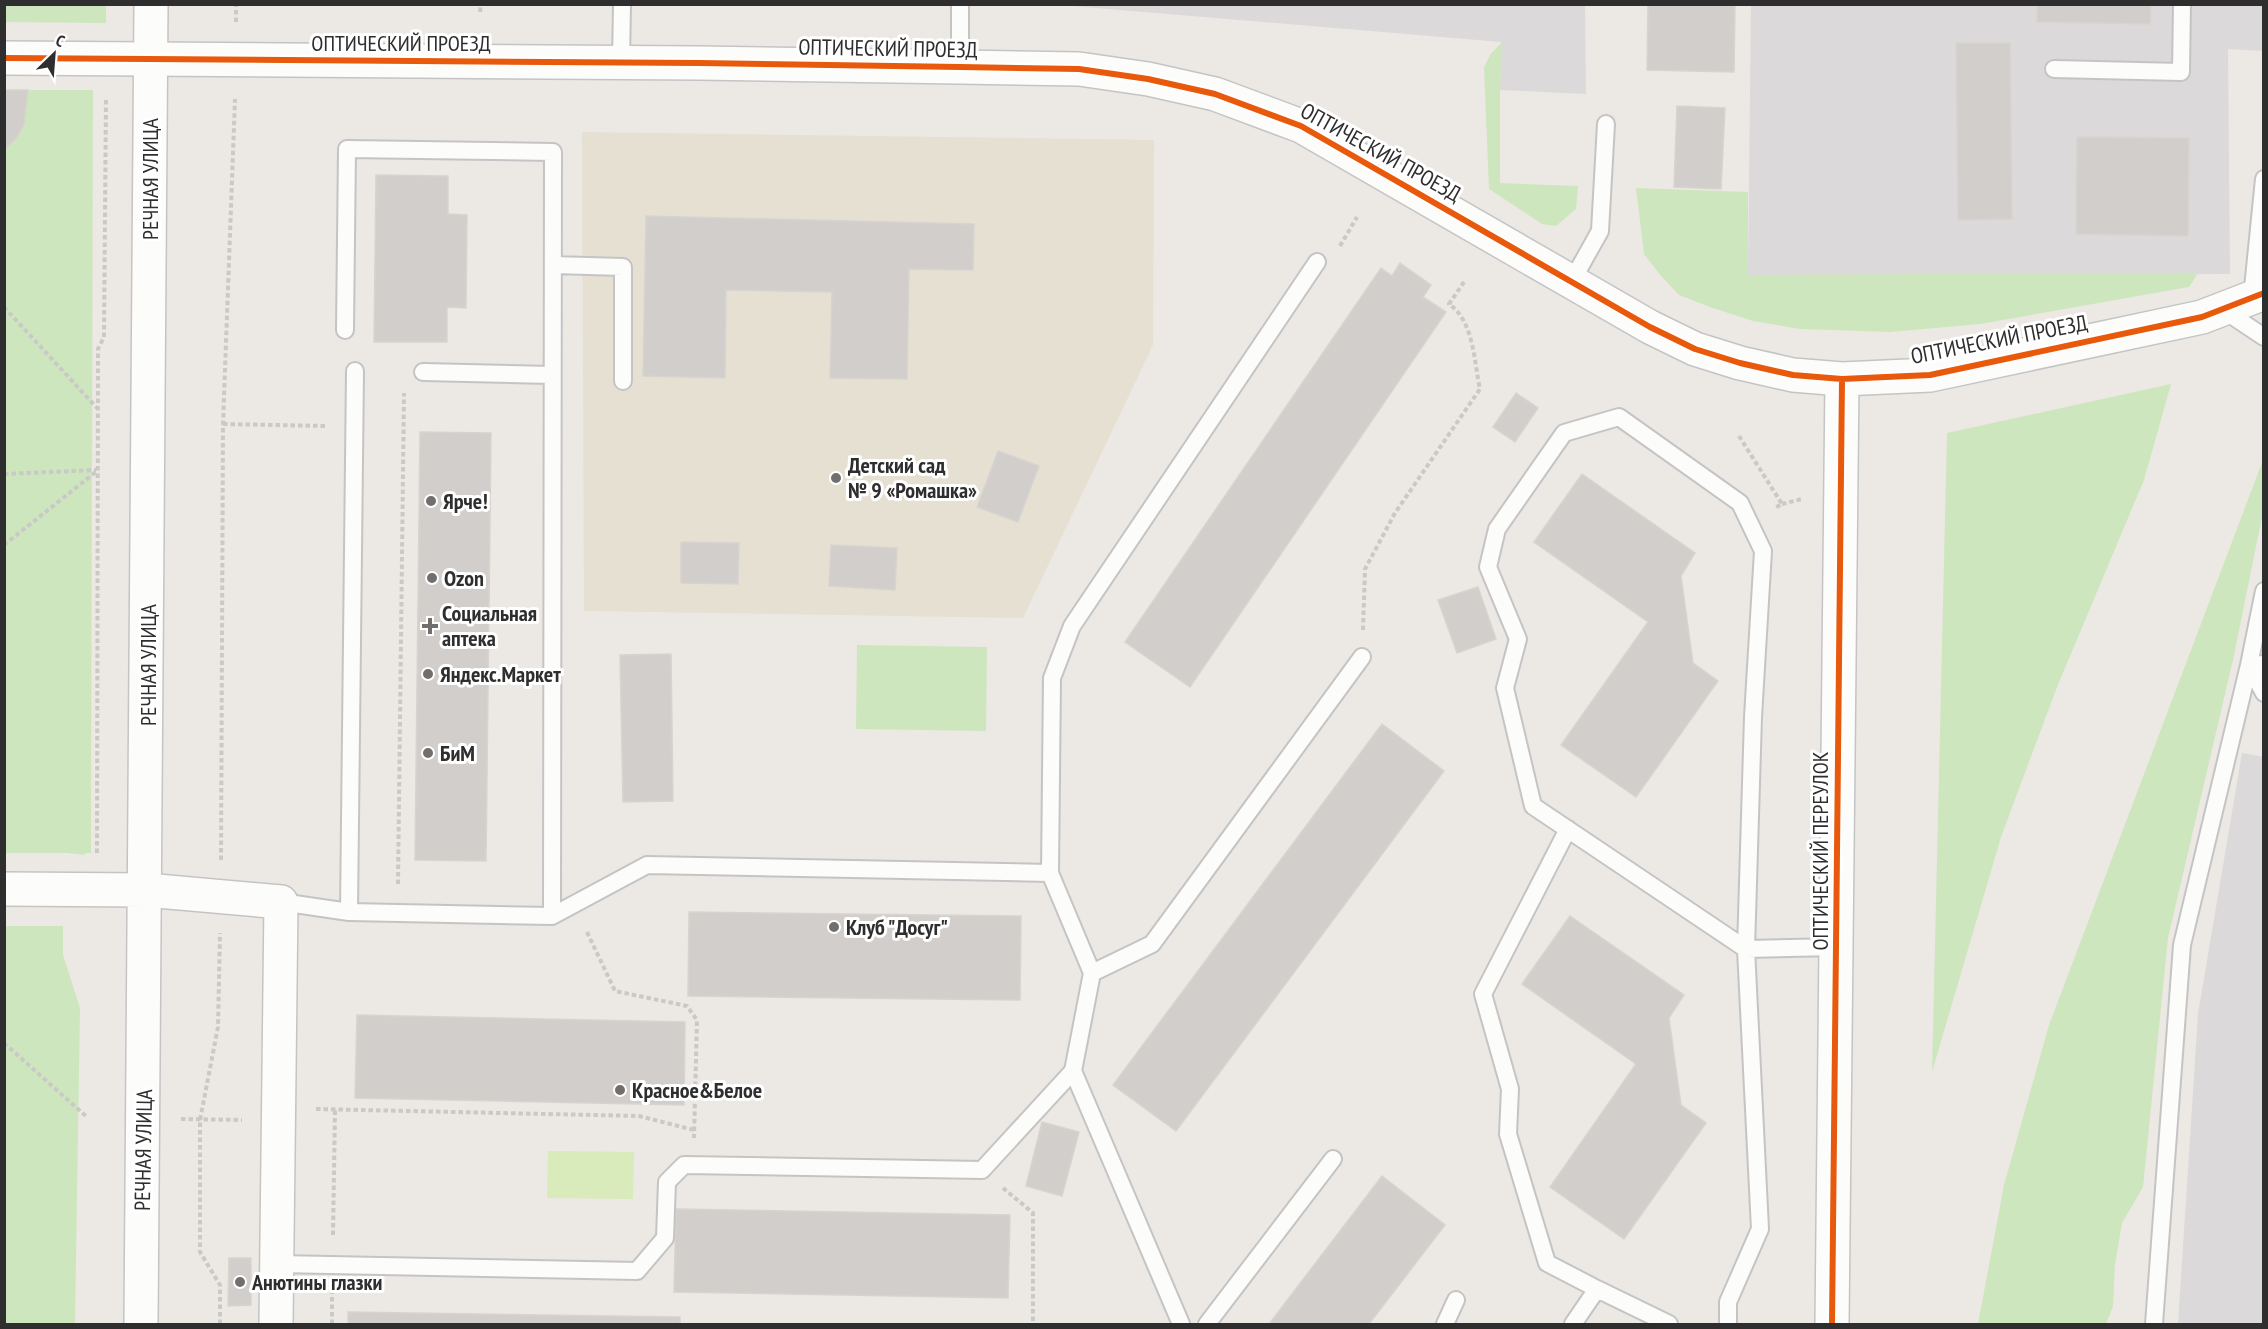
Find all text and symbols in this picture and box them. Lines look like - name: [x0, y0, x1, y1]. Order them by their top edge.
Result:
- north arrow: [24, 24, 84, 84]
- street label: ОПТИЧЕСКИЙ ПРОЕЗД: [311, 29, 491, 57]
- text: С: [53, 30, 69, 51]
- street label: ОПТИЧЕСКИЙ ПРОЕЗД: [798, 32, 978, 64]
- street label: ОПТИЧЕСКИЙ ПРОЕЗД: [1296, 96, 1466, 208]
- street label: РЕЧНАЯ УЛИЦА: [136, 118, 164, 240]
- street label: ОПТИЧЕСКИЙ ПРОЕЗД: [1908, 308, 2090, 370]
- place label: Детский сад № 9 «Ромашка»: [848, 451, 977, 504]
- marker: Детский сад № 9 «Ромашка»: [829, 471, 843, 485]
- place label: Ярче!: [443, 487, 488, 515]
- marker: Ярче!: [424, 494, 438, 508]
- place label: Ozon: [444, 564, 484, 592]
- marker: Ozon: [425, 571, 439, 585]
- place label: Социальная аптека: [442, 599, 537, 652]
- street label: РЕЧНАЯ УЛИЦА: [134, 604, 162, 726]
- marker: Социальная аптека: [423, 619, 437, 633]
- place label: Яндекс.Маркет: [440, 660, 561, 688]
- marker: Яндекс.Маркет: [421, 667, 435, 681]
- place label: БиМ: [440, 739, 475, 767]
- marker: БиМ: [421, 746, 435, 760]
- street label: ОПТИЧЕСКИЙ ПЕРЕУЛОК: [1806, 751, 1834, 951]
- place label: Клуб "Досуг": [846, 913, 948, 941]
- marker: Клуб "Досуг": [827, 920, 841, 934]
- place label: Красное&Белое: [632, 1076, 762, 1104]
- marker: Красное&Белое: [613, 1083, 627, 1097]
- street label: РЕЧНАЯ УЛИЦА: [128, 1088, 158, 1211]
- place label: Анютины глазки: [251, 1268, 382, 1296]
- marker: Анютины глазки: [233, 1275, 247, 1289]

